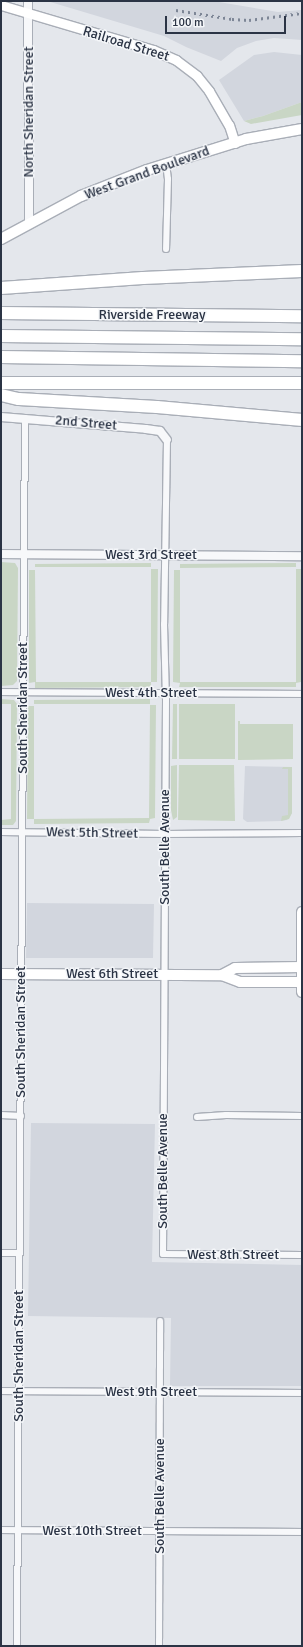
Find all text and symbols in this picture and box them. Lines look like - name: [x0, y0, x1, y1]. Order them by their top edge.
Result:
- scale bar: [167, 8, 288, 34]
- text: 100 m: [172, 15, 204, 30]
- street label: Railroad Street: [81, 23, 171, 65]
- street label: North Sheridan Street: [21, 46, 37, 178]
- street label: West Grand Boulevard: [82, 143, 212, 203]
- street label: Riverside Freeway: [98, 307, 206, 323]
- street label: 2nd Street: [54, 412, 118, 434]
- street label: West 3rd Street: [105, 547, 197, 563]
- street label: South Sheridan Street: [15, 642, 31, 774]
- street label: West 4th Street: [105, 685, 197, 701]
- street label: South Belle Avenue: [157, 789, 173, 905]
- street label: West 5th Street: [46, 824, 138, 842]
- street label: South Sheridan Street: [13, 966, 29, 1098]
- street label: West 6th Street: [66, 966, 158, 982]
- street label: South Belle Avenue: [155, 1113, 171, 1229]
- street label: West 8th Street: [187, 1247, 279, 1263]
- street label: South Sheridan Street: [11, 1290, 27, 1422]
- street label: West 9th Street: [105, 1384, 197, 1400]
- street label: South Belle Avenue: [152, 1438, 168, 1554]
- street label: West 10th Street: [42, 1523, 142, 1539]

